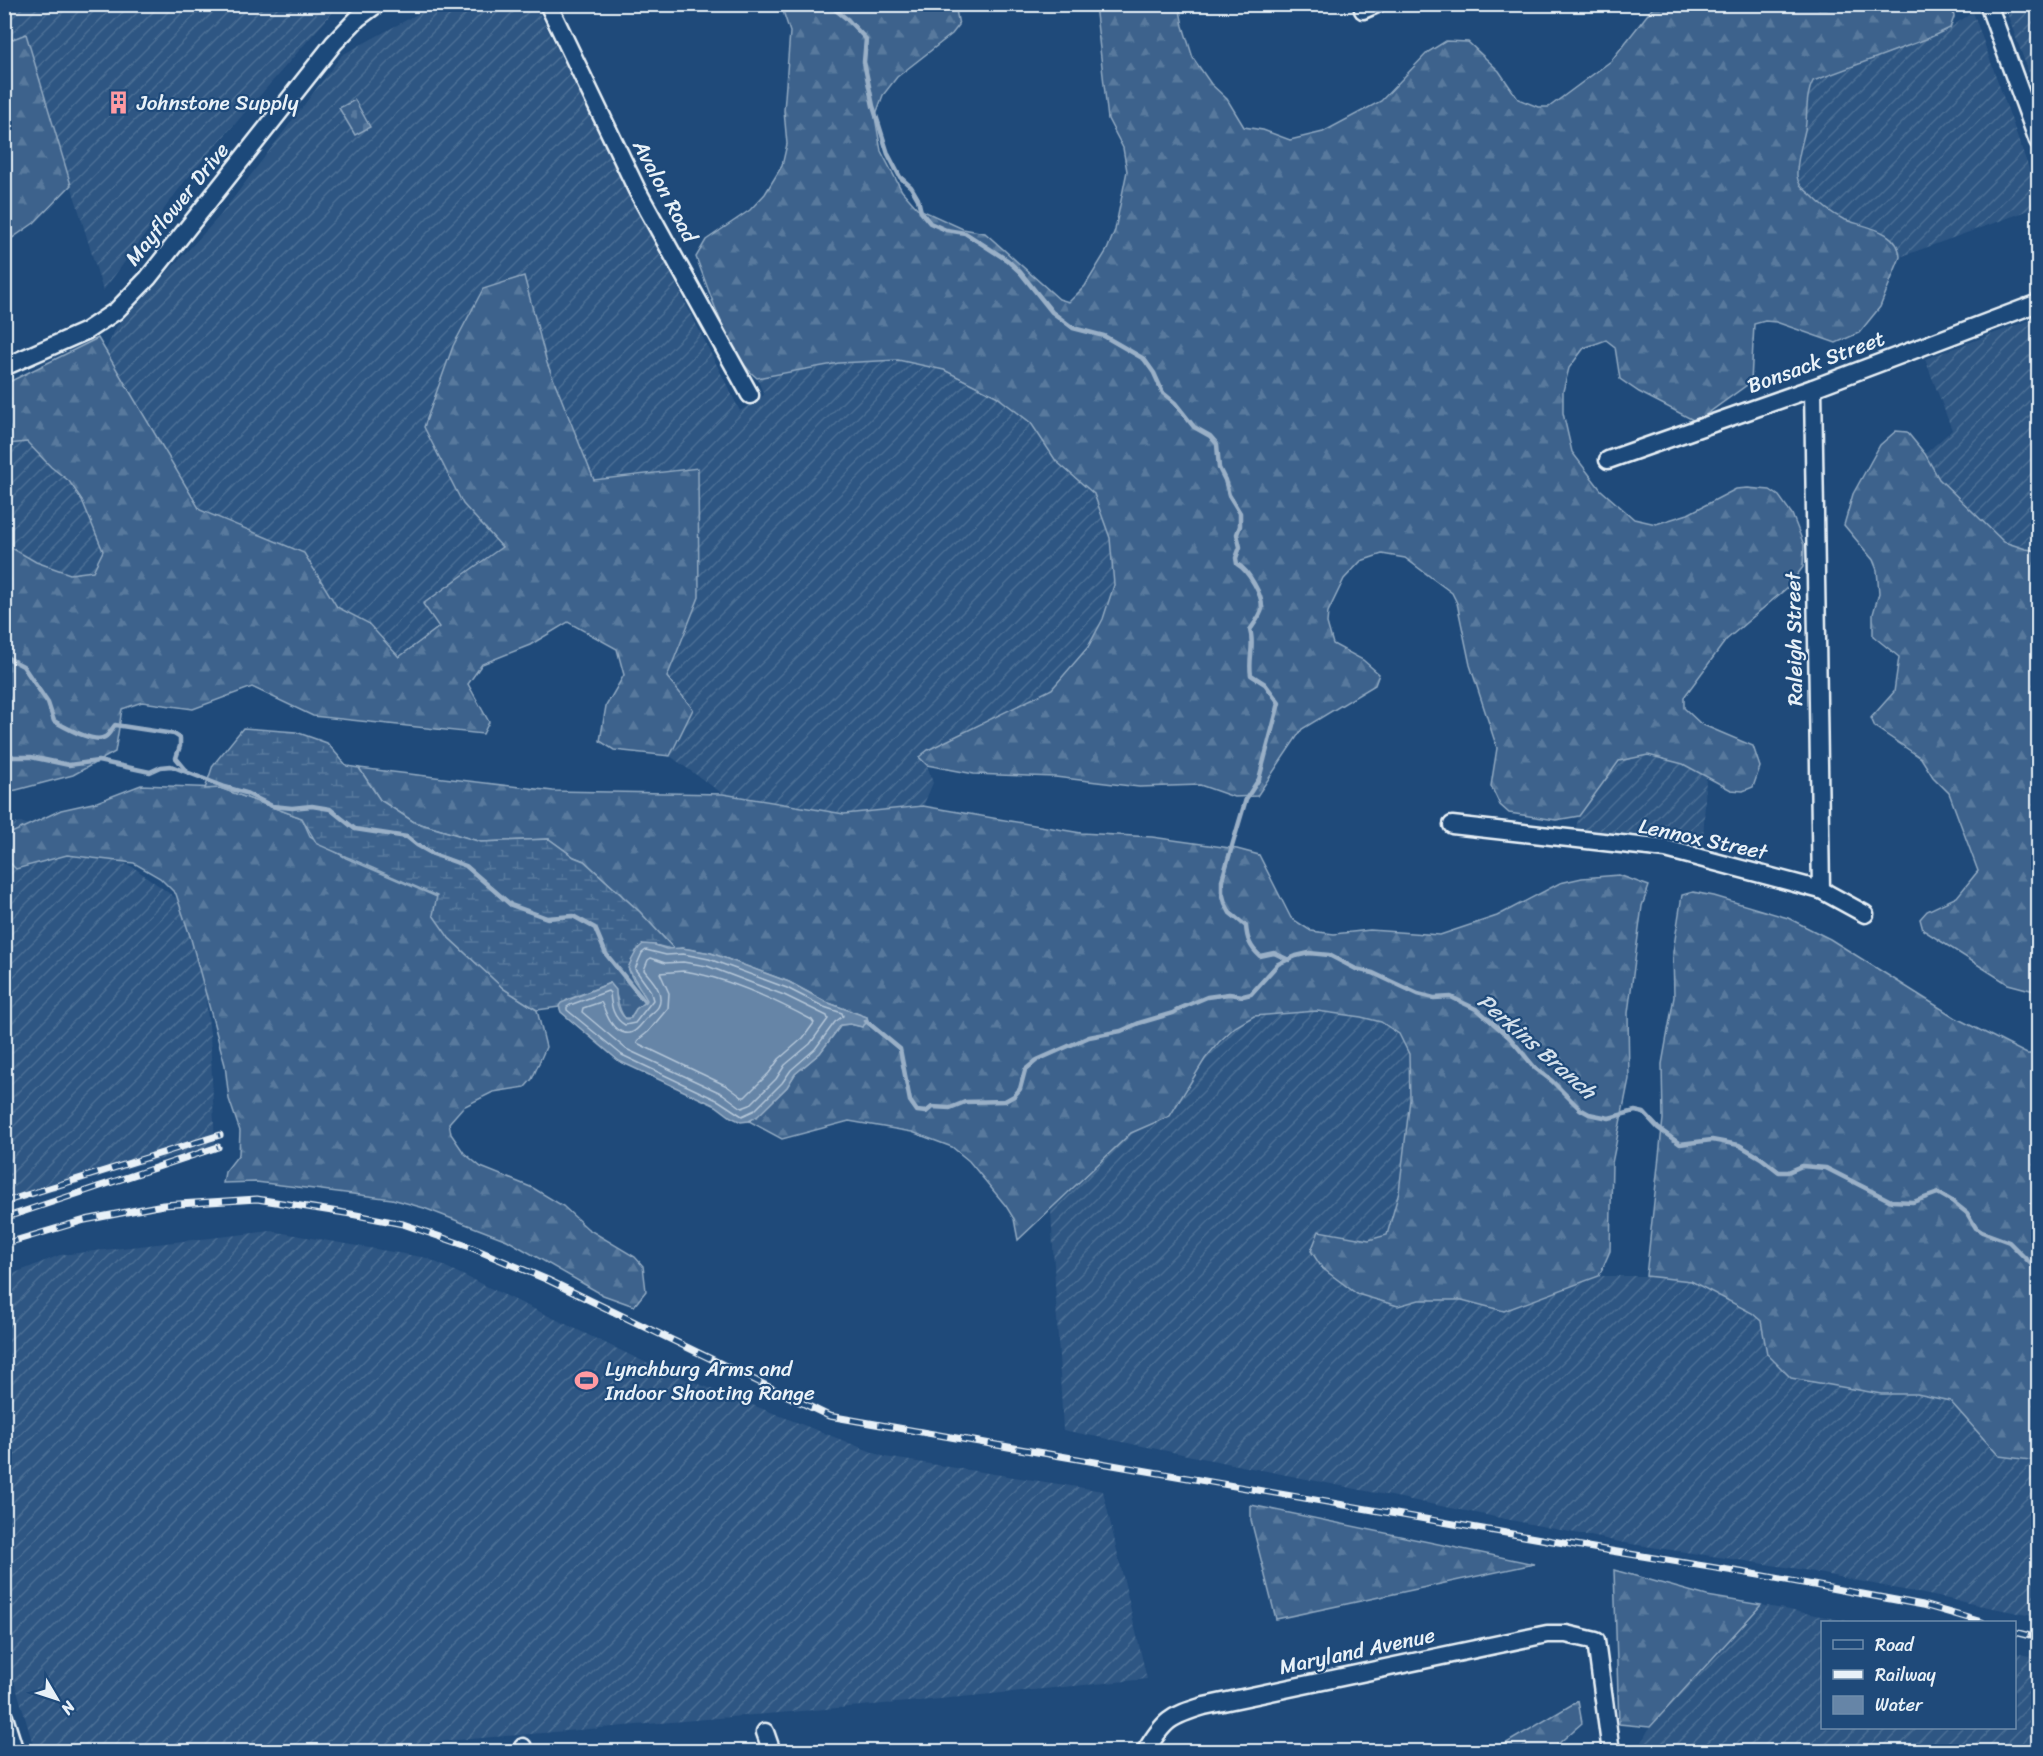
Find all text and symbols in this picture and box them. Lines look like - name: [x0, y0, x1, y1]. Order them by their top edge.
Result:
- place label: Johnstone Supply: [136, 84, 299, 122]
- building icon: Johnstone Supply: [106, 90, 132, 116]
- street label: Avalon Road: [621, 132, 709, 251]
- street label: Mayflower Drive: [115, 133, 239, 274]
- street label: Bonsack Street: [1742, 319, 1890, 405]
- street label: Raleigh Street: [1774, 570, 1814, 706]
- street label: Lennox Street: [1635, 807, 1772, 871]
- water label: Perkins Branch: [1468, 983, 1607, 1111]
- place label: Lynchburg Arms and Indoor Shooting Range: [604, 1350, 815, 1412]
- sports icon: Lynchburg Arms and Indoor Shooting Range: [574, 1368, 600, 1394]
- street label: Maryland Avenue: [1275, 1616, 1439, 1686]
- legend: [1821, 1621, 2016, 1729]
- text: Road: [1875, 1629, 1915, 1661]
- text: Railway: [1875, 1659, 1937, 1691]
- north arrow: [27, 1669, 87, 1729]
- text: Water: [1875, 1689, 1924, 1721]
- text: N: [53, 1694, 84, 1722]

